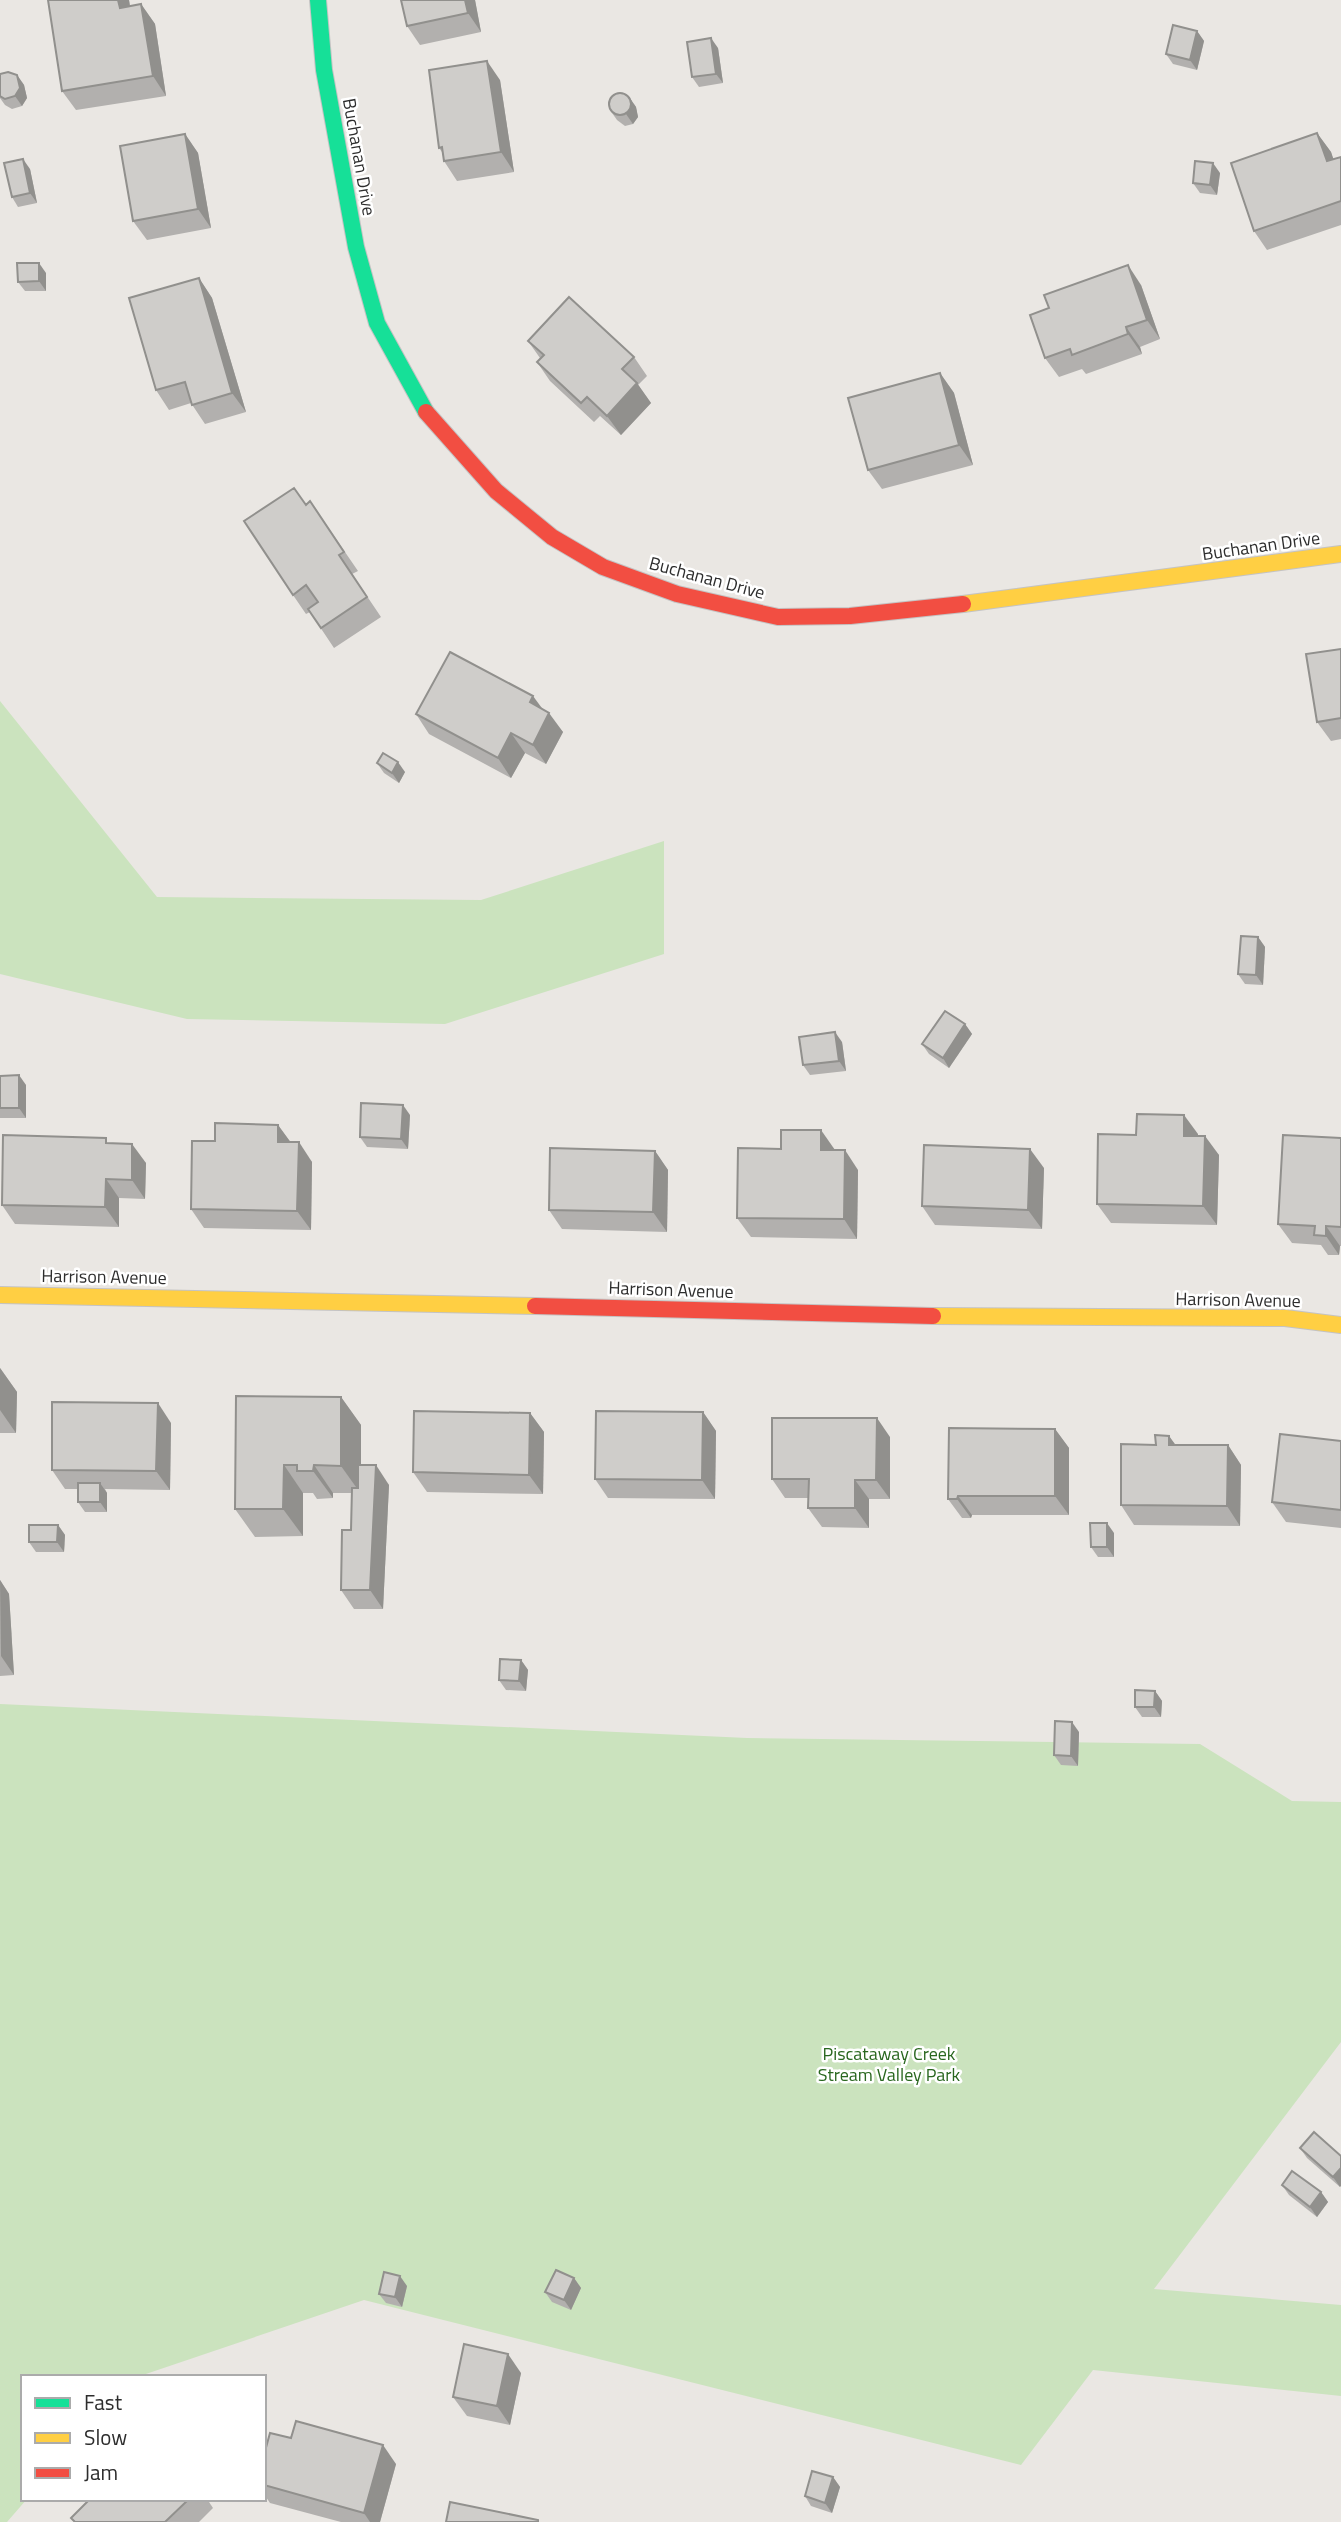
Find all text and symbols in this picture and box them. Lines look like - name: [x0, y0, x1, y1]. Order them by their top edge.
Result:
- street label: Buchanan Drive: [336, 96, 383, 218]
- street label: Buchanan Drive: [1200, 524, 1322, 567]
- street label: Buchanan Drive: [646, 549, 768, 606]
- street label: Harrison Avenue: [41, 1262, 167, 1291]
- street label: Harrison Avenue: [608, 1274, 734, 1305]
- street label: Harrison Avenue: [1175, 1285, 1301, 1314]
- park label: Piscataway Creek Stream Valley Park: [818, 2040, 961, 2088]
- legend: [21, 2375, 266, 2501]
- text: Fast: [84, 2386, 123, 2418]
- text: Slow: [84, 2421, 127, 2453]
- text: Jam: [84, 2456, 118, 2488]

